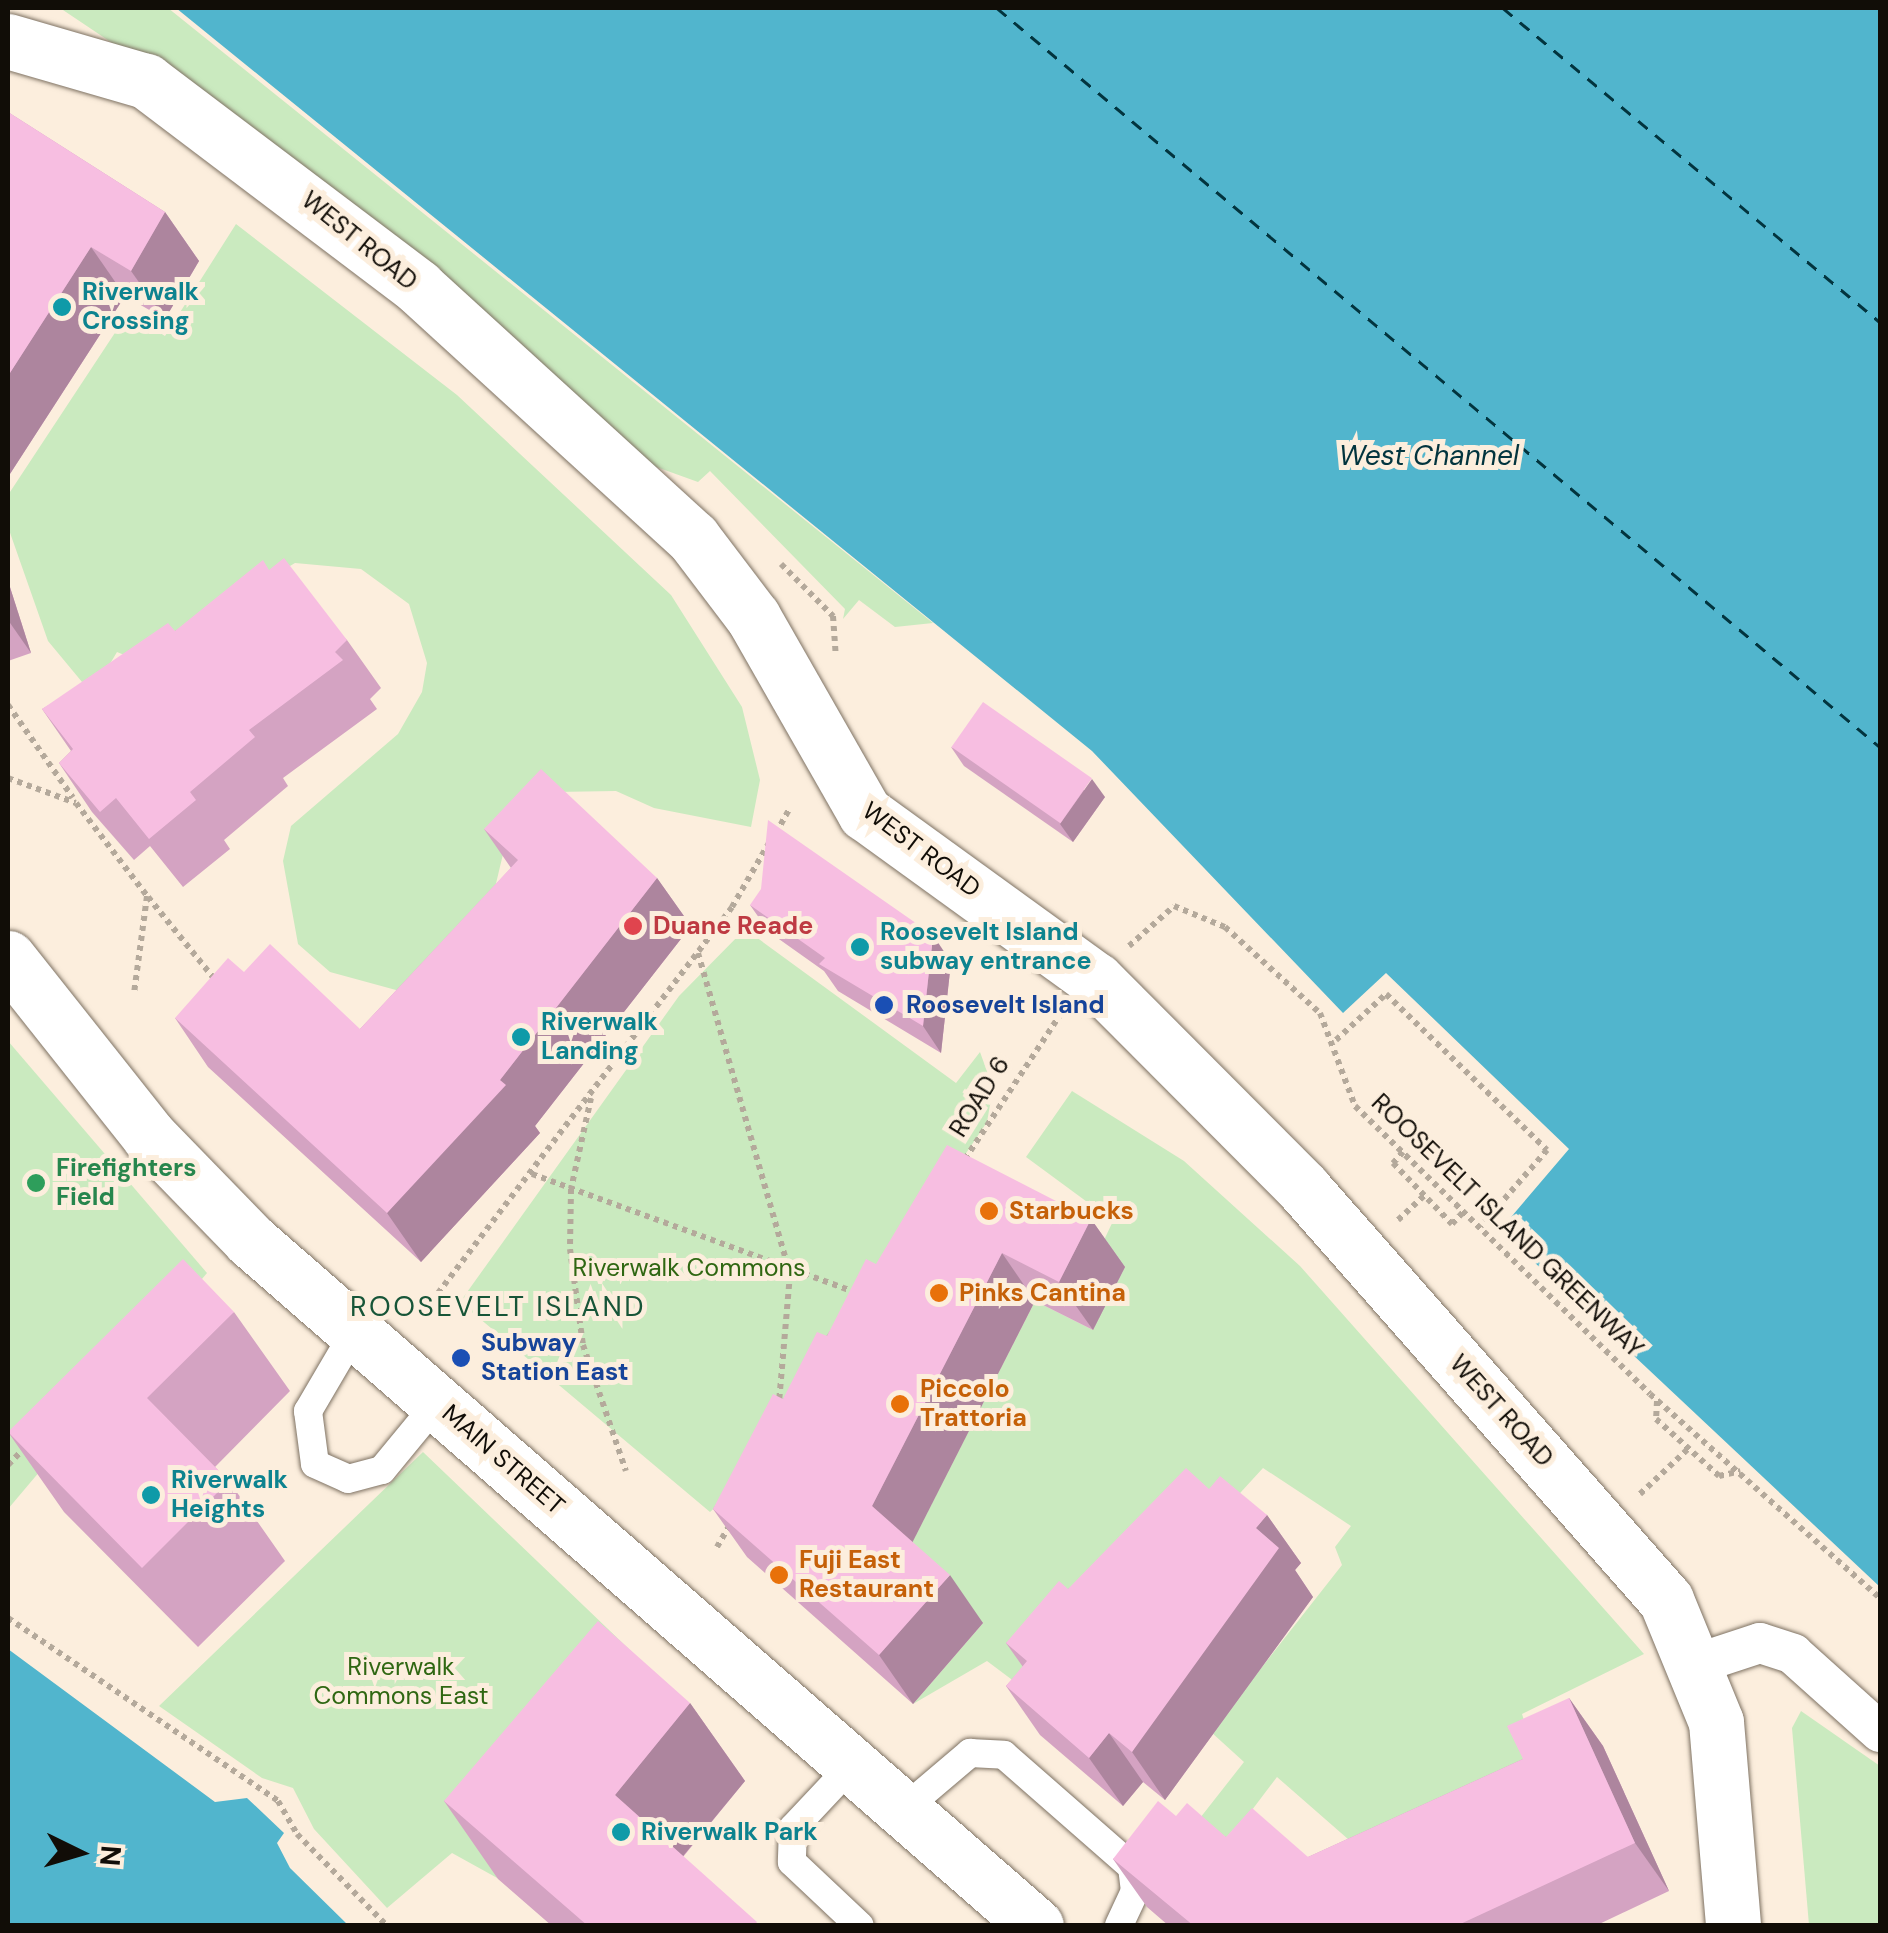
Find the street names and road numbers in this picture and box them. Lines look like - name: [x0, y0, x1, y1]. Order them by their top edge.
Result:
- street label: WEST ROAD: [295, 185, 423, 297]
- street label: WEST ROAD: [856, 796, 986, 904]
- street label: ROAD 6: [944, 1051, 1016, 1143]
- street label: ROOSEVELT ISLAND GREENWAY: [1365, 1088, 1649, 1364]
- street label: WEST ROAD: [1443, 1349, 1559, 1473]
- street label: MAIN STREET: [436, 1399, 570, 1521]

